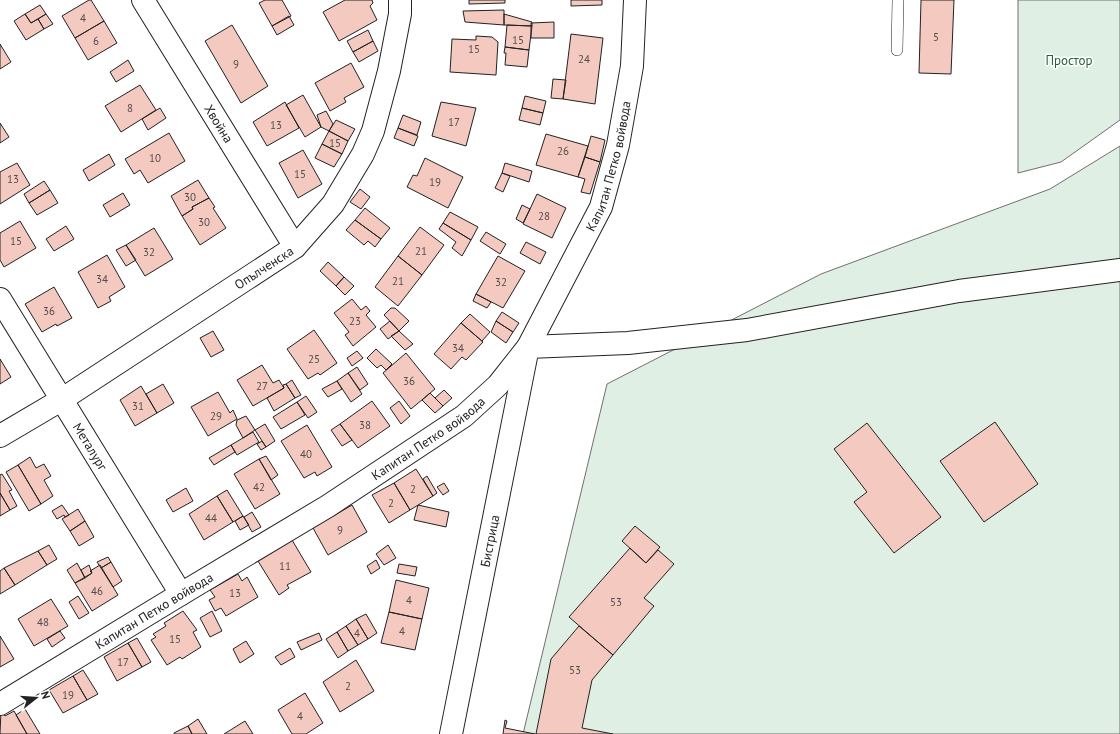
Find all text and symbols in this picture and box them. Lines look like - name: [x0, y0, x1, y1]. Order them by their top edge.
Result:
- house number: 4: [80, 11, 86, 25]
- house number: 5: [933, 30, 939, 44]
- house number: 15: [512, 33, 524, 47]
- house number: 6: [93, 34, 99, 48]
- house number: 15: [468, 42, 480, 56]
- house number: 24: [578, 52, 590, 66]
- park label: Простор: [1045, 52, 1093, 69]
- house number: 9: [233, 57, 239, 71]
- street label: Капитан Петко войвода: [582, 100, 635, 234]
- house number: 8: [127, 101, 133, 115]
- street label: Хвойна: [200, 101, 237, 146]
- house number: 17: [448, 115, 460, 129]
- house number: 13: [270, 118, 282, 132]
- house number: 15: [329, 136, 341, 150]
- house number: 26: [557, 144, 569, 158]
- house number: 10: [149, 151, 161, 165]
- house number: 15: [294, 167, 306, 181]
- house number: 13: [7, 172, 19, 186]
- house number: 19: [429, 175, 441, 189]
- house number: 30: [184, 190, 196, 204]
- house number: 28: [538, 209, 550, 223]
- house number: 30: [198, 215, 210, 229]
- house number: 15: [10, 234, 22, 248]
- street label: Опълченска: [231, 242, 297, 293]
- house number: 21: [415, 244, 427, 258]
- house number: 32: [143, 245, 155, 259]
- house number: 34: [96, 272, 108, 286]
- house number: 21: [392, 274, 404, 288]
- house number: 32: [495, 275, 507, 289]
- house number: 36: [43, 304, 55, 318]
- house number: 23: [349, 314, 361, 328]
- house number: 34: [452, 341, 464, 355]
- house number: 25: [308, 352, 320, 366]
- house number: 36: [403, 374, 415, 388]
- house number: 27: [256, 379, 268, 393]
- street label: Капитан Петко войвода: [368, 393, 489, 484]
- house number: 31: [132, 399, 144, 413]
- house number: 29: [210, 409, 222, 423]
- house number: 38: [359, 418, 371, 432]
- street label: Металург: [69, 420, 111, 474]
- house number: 40: [300, 447, 312, 461]
- house number: 42: [253, 480, 265, 494]
- house number: 2: [410, 482, 416, 496]
- house number: 2: [388, 496, 394, 510]
- house number: 44: [205, 511, 217, 525]
- street label: Бистрица: [476, 513, 503, 568]
- house number: 9: [337, 523, 343, 537]
- house number: 11: [279, 559, 291, 573]
- street label: Капитан Петко войвода: [92, 569, 216, 653]
- house number: 46: [91, 584, 103, 598]
- house number: 13: [229, 586, 241, 600]
- house number: 4: [406, 593, 412, 607]
- house number: 53: [610, 595, 622, 609]
- house number: 48: [37, 615, 49, 629]
- house number: 4: [399, 624, 405, 638]
- house number: 4: [354, 626, 360, 640]
- house number: 15: [169, 632, 181, 646]
- house number: 17: [117, 655, 129, 669]
- house number: 53: [569, 663, 581, 677]
- north arrow: [16, 678, 56, 718]
- house number: 2: [345, 679, 351, 693]
- house number: 19: [62, 688, 74, 702]
- text: N: [38, 690, 53, 701]
- house number: 4: [297, 709, 303, 723]

